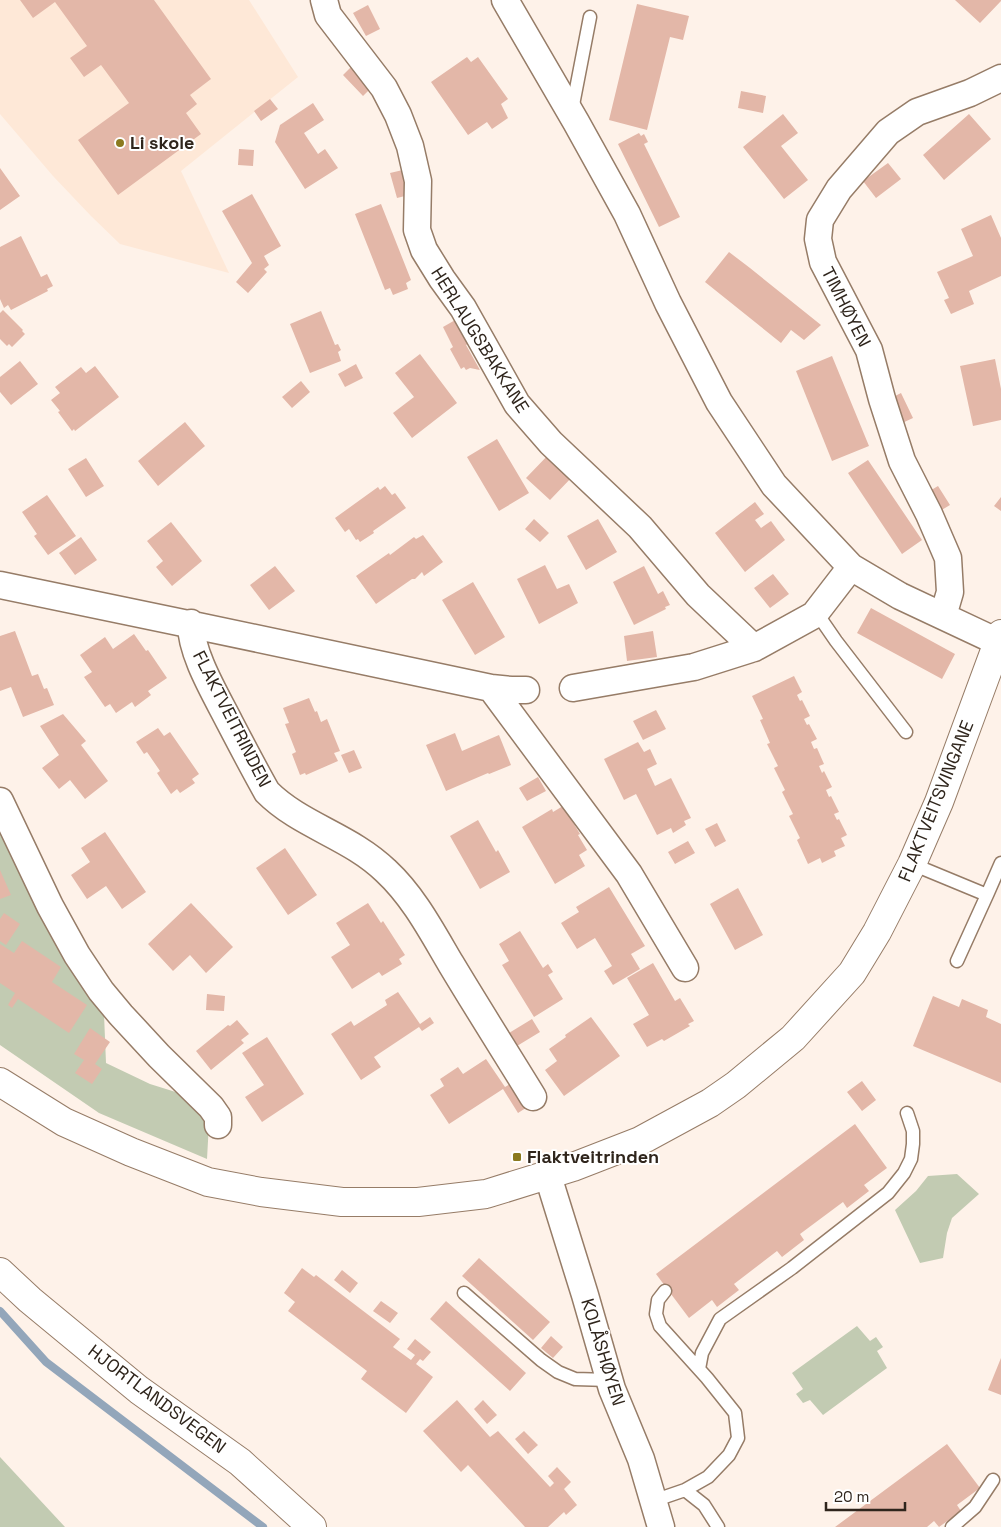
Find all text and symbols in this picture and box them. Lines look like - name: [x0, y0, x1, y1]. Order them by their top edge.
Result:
- place label: Li skole: [130, 131, 194, 154]
- marker: Li skole: [114, 137, 126, 149]
- street label: HERLAUGSBAKKANE: [426, 263, 535, 417]
- street label: TIMHØYEN: [816, 263, 876, 351]
- street label: FLAKTVEITRINDEN: [188, 647, 277, 791]
- street label: FLAKTVEITSVINGANE: [893, 717, 978, 885]
- place label: Flaktveitrinden: [527, 1145, 659, 1168]
- marker: Flaktveitrinden: [511, 1151, 523, 1163]
- street label: KOLÅSHØYEN: [576, 1295, 631, 1408]
- street label: HJORTLANDSVEGEN: [84, 1339, 231, 1458]
- scale bar: [826, 1480, 905, 1512]
- text: 20 m: [834, 1487, 869, 1506]

